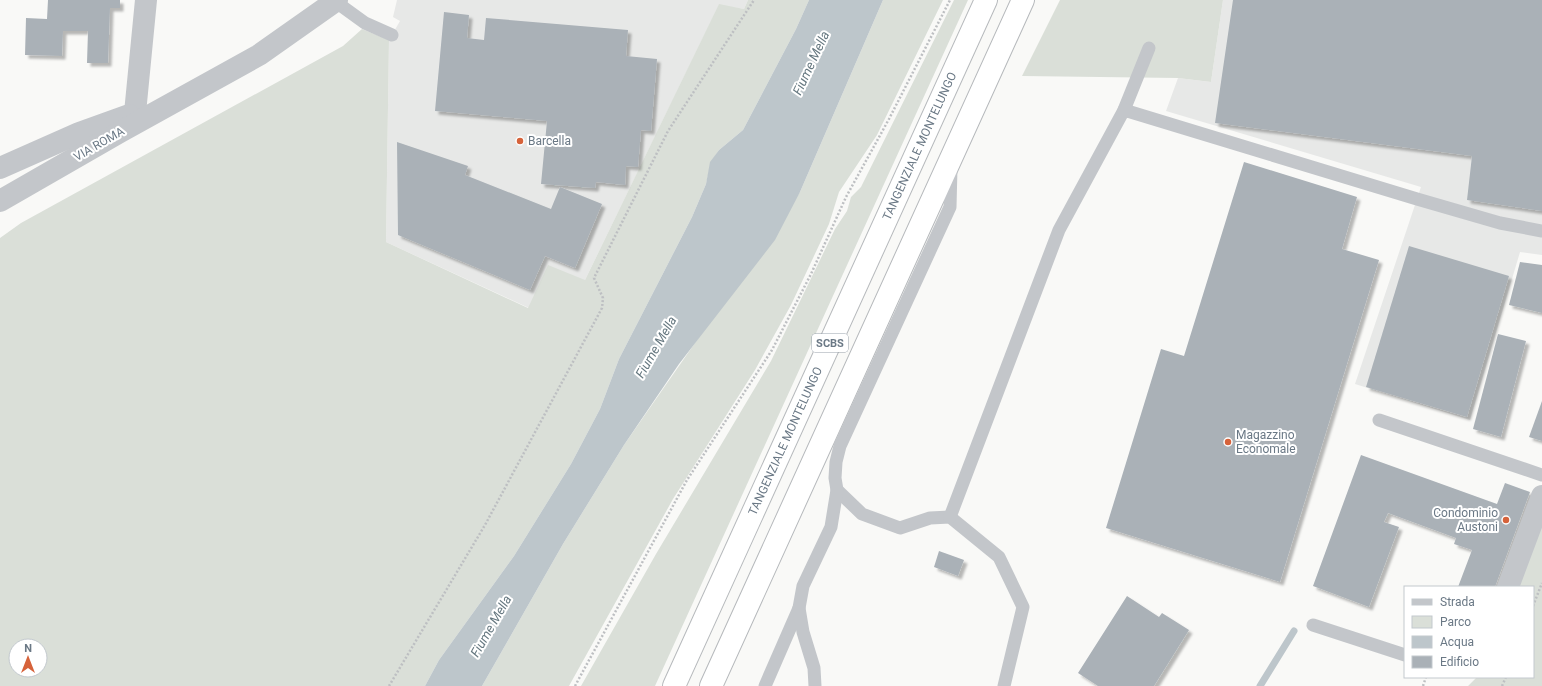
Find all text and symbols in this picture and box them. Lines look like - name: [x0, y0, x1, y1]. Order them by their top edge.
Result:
- water label: Fiume Mella: [790, 29, 832, 97]
- street label: TANGENZIALE MONTELUNGO: [880, 70, 959, 223]
- street label: VIA ROMA: [71, 124, 127, 164]
- place label: Barcella: [528, 134, 571, 148]
- marker: Barcella: [515, 136, 525, 146]
- water label: Fiume Mella: [632, 313, 680, 380]
- road number: SCBS: [812, 334, 848, 352]
- street label: TANGENZIALE MONTELUNGO: [746, 365, 825, 518]
- place label: Magazzino Economale: [1236, 428, 1296, 456]
- marker: Magazzino Economale: [1223, 437, 1233, 447]
- place label: Condominio Austoni: [1433, 506, 1498, 534]
- marker: Condominio Austoni: [1501, 515, 1511, 525]
- legend: [1404, 586, 1534, 678]
- water label: Fiume Mella: [467, 592, 515, 659]
- text: Strada: [1440, 595, 1475, 609]
- text: Parco: [1440, 615, 1471, 629]
- text: Acqua: [1440, 635, 1474, 649]
- north arrow: [8, 638, 48, 678]
- text: N: [24, 642, 32, 655]
- text: Edificio: [1440, 655, 1479, 669]

